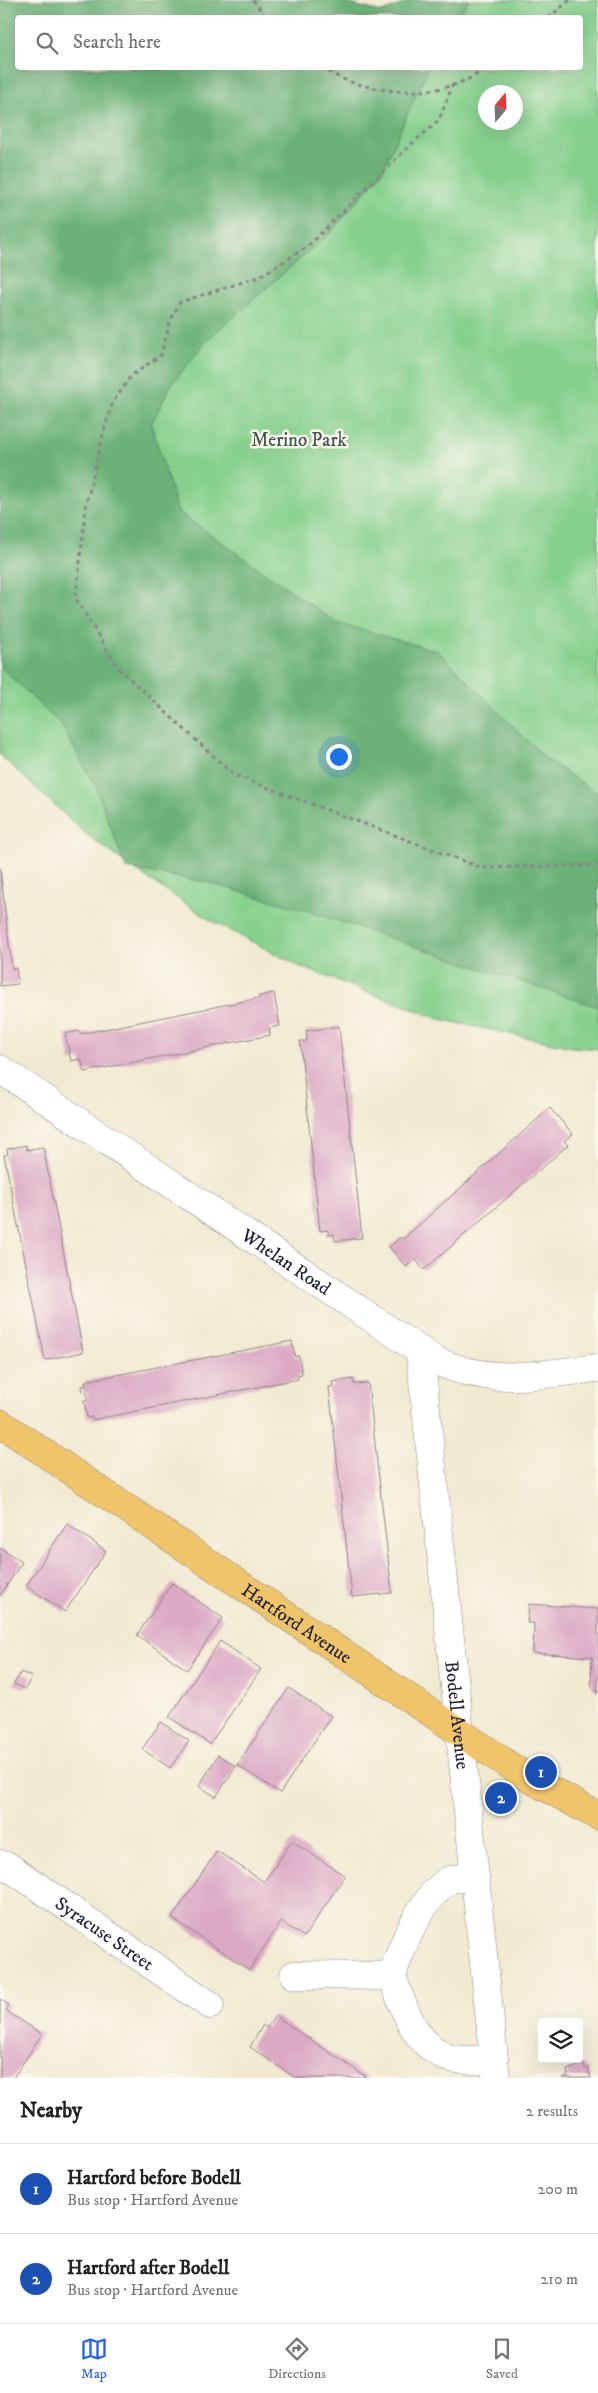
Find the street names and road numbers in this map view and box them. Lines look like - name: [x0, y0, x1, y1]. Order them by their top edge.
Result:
- street label: Whelan Road: [236, 1224, 335, 1301]
- street label: Hartford Avenue: [237, 1579, 356, 1669]
- street label: Bodell Avenue: [439, 1660, 474, 1771]
- street label: Syracuse Street: [50, 1892, 158, 1976]

